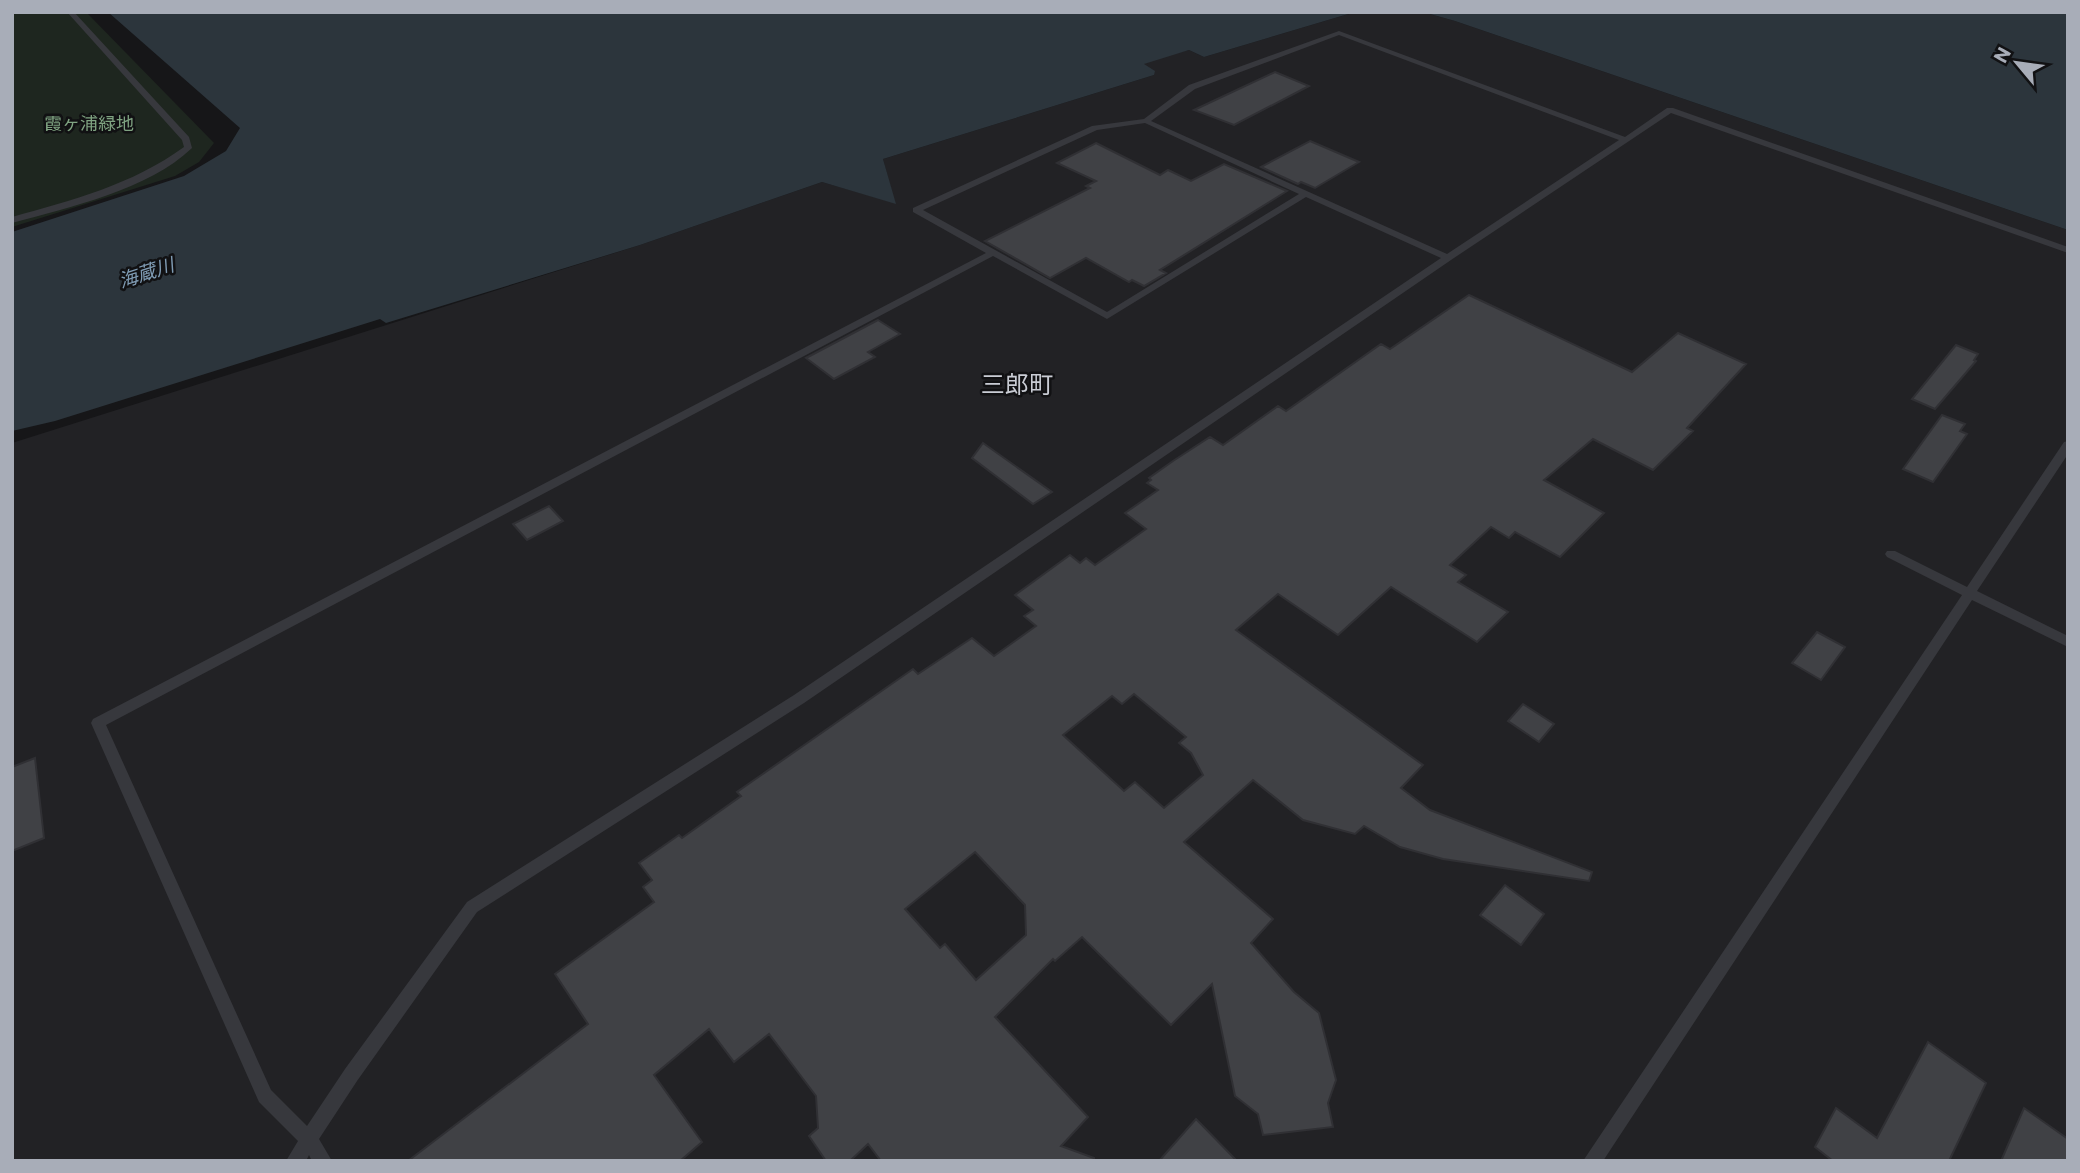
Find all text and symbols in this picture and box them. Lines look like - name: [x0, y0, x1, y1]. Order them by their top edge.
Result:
- north arrow: [1982, 28, 2052, 98]
- text: N: [1988, 43, 2015, 66]
- park label: 霞ヶ浦緑地: [44, 112, 134, 134]
- water label: 海蔵川: [115, 252, 179, 292]
- district label: 三郎町: [981, 369, 1053, 398]

